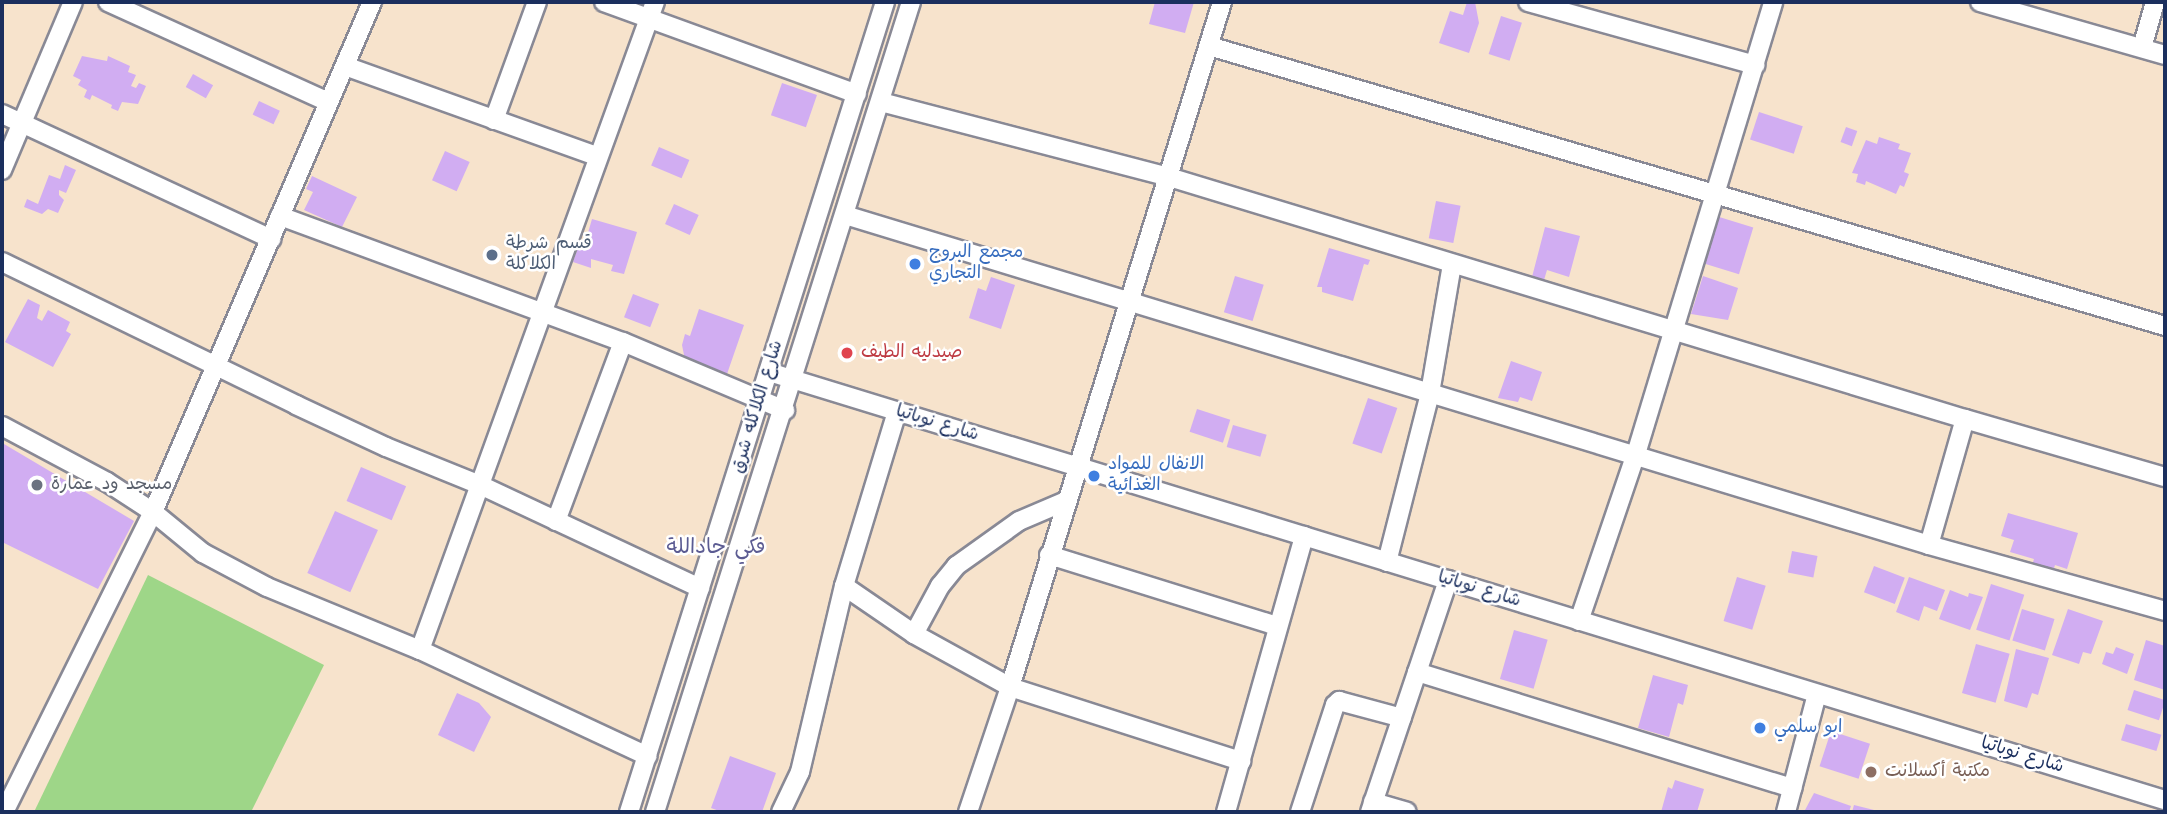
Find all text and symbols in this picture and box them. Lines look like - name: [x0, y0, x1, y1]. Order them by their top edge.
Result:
- place label: قسم شرطة الكلاكلة: [506, 234, 592, 276]
- place label: مجمع البروج التجاري: [929, 243, 1023, 286]
- marker: قسم شرطة الكلاكلة: [484, 247, 500, 263]
- marker: مجمع البروج التجاري: [907, 256, 923, 272]
- street label: شارع الكلاكله شرق: [728, 338, 788, 476]
- place label: صيدليه الطيف: [861, 342, 962, 364]
- marker: صيدليه الطيف: [839, 345, 855, 361]
- street label: شارع نوباتيا: [893, 401, 981, 447]
- place label: الانفال للمواد الغذائية: [1108, 455, 1204, 498]
- marker: الانفال للمواد الغذائية: [1086, 468, 1102, 484]
- place label: مسجد ود عمارة: [51, 474, 172, 496]
- marker: مسجد ود عمارة: [29, 477, 45, 493]
- district label: فكي جاداللة: [667, 535, 765, 561]
- street label: شارع نوباتيا: [1435, 567, 1523, 613]
- place label: ابو سلمي: [1774, 717, 1842, 739]
- marker: ابو سلمي: [1752, 720, 1768, 736]
- street label: شارع نوباتيا: [1978, 733, 2066, 779]
- place label: مكتبة أكسلانت: [1885, 761, 1990, 783]
- marker: مكتبة أكسلانت: [1863, 764, 1879, 780]

